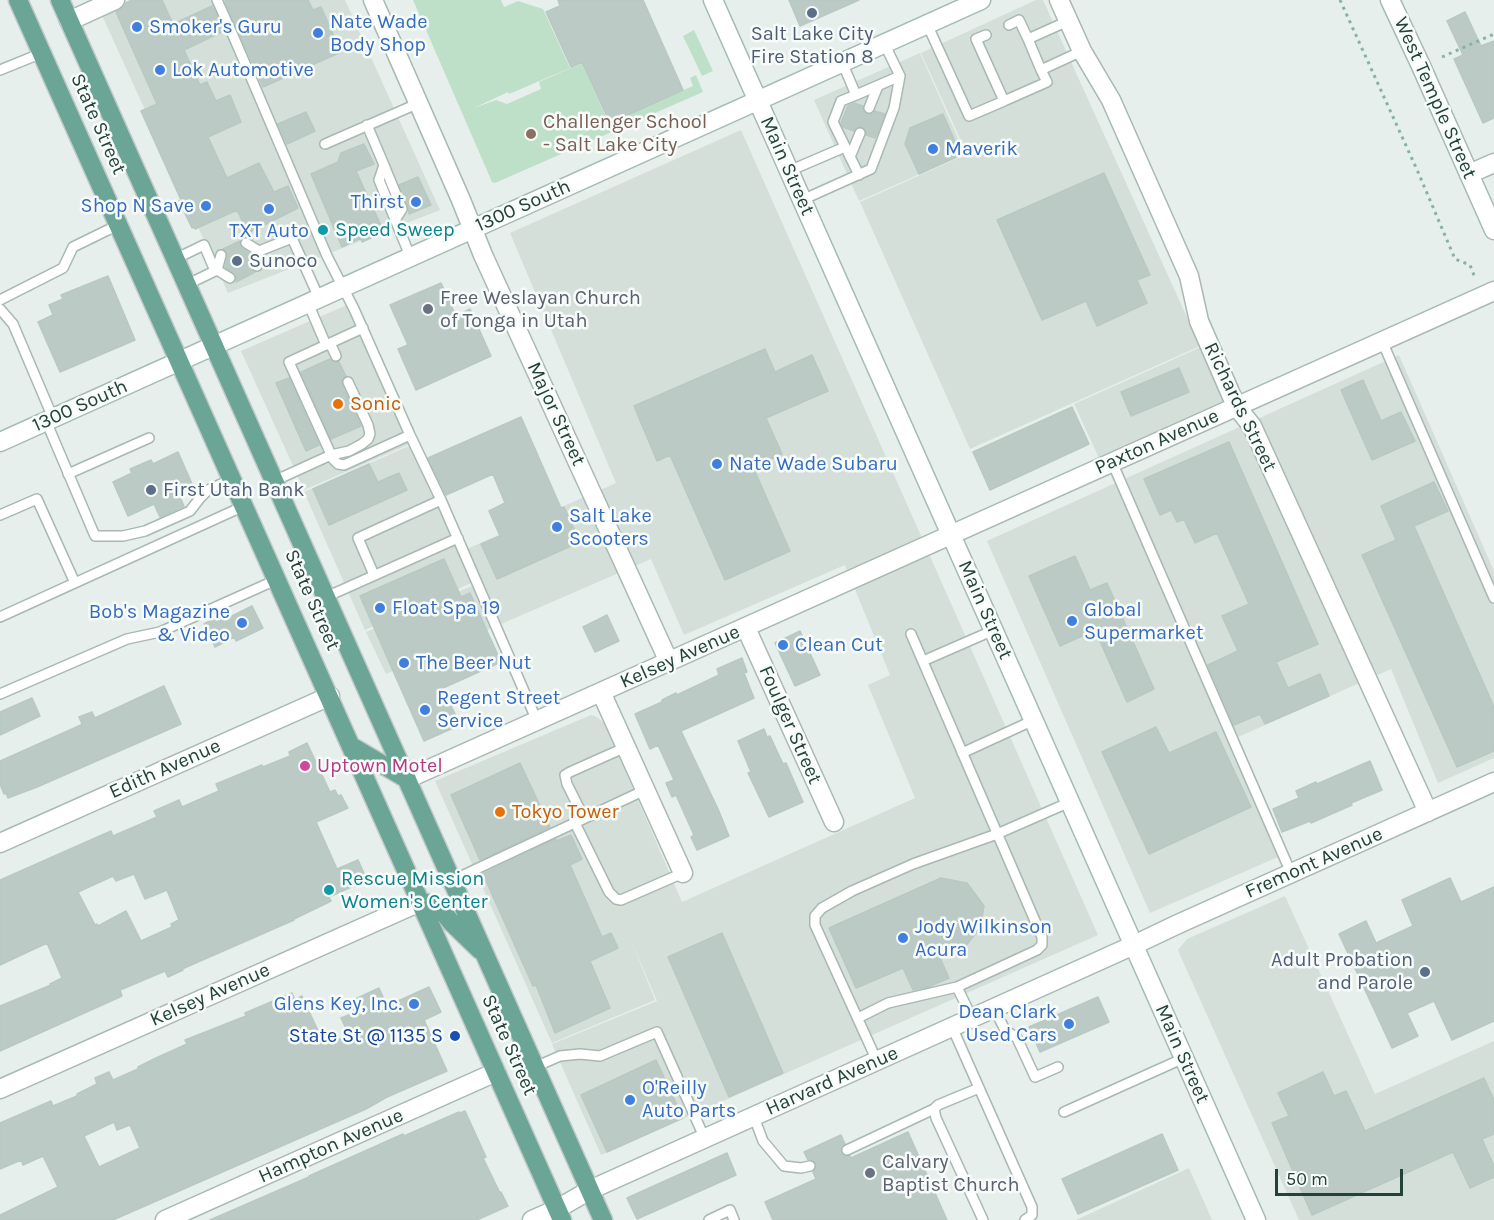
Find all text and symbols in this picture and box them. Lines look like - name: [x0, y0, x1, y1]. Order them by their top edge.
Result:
- marker: Salt Lake City Fire Station 8: [805, 6, 819, 20]
- place label: Nate Wade Body Shop: [330, 10, 428, 57]
- street label: West Temple Street: [1388, 13, 1482, 183]
- place label: Smoker's Guru: [149, 15, 282, 39]
- marker: Smoker's Guru: [130, 20, 144, 34]
- place label: Salt Lake City Fire Station 8: [751, 22, 873, 69]
- marker: Nate Wade Body Shop: [311, 26, 325, 40]
- place label: Lok Automotive: [172, 58, 314, 82]
- marker: Lok Automotive: [153, 63, 167, 77]
- street label: State Street: [65, 70, 131, 178]
- place label: Challenger School - Salt Lake City: [543, 110, 707, 157]
- street label: Main Street: [755, 113, 819, 219]
- marker: Challenger School - Salt Lake City: [524, 127, 538, 141]
- place label: Maverik: [945, 137, 1018, 161]
- marker: Maverik: [926, 142, 940, 156]
- street label: 1300 South: [472, 174, 574, 238]
- place label: Thirst: [351, 190, 404, 214]
- place label: Shop N Save: [81, 194, 194, 218]
- marker: Thirst: [409, 195, 423, 209]
- marker: Shop N Save: [199, 199, 213, 213]
- marker: TXT Auto: [262, 202, 276, 216]
- place label: Speed Sweep: [335, 218, 455, 242]
- place label: TXT Auto: [229, 219, 309, 243]
- marker: Speed Sweep: [316, 223, 330, 237]
- place label: Sunoco: [249, 249, 317, 273]
- marker: Sunoco: [230, 254, 244, 268]
- place label: Free Weslayan Church of Tonga in Utah: [440, 286, 641, 333]
- marker: Free Weslayan Church of Tonga in Utah: [421, 302, 435, 316]
- street label: Richards Street: [1198, 338, 1282, 476]
- street label: Major Street: [521, 358, 591, 470]
- street label: 1300 South: [29, 374, 131, 438]
- place label: Sonic: [350, 392, 401, 416]
- marker: Sonic: [331, 397, 345, 411]
- street label: Paxton Avenue: [1091, 404, 1223, 480]
- place label: Nate Wade Subaru: [729, 452, 898, 476]
- marker: Nate Wade Subaru: [710, 457, 724, 471]
- place label: First Utah Bank: [163, 478, 305, 502]
- marker: First Utah Bank: [144, 483, 158, 497]
- place label: Salt Lake Scooters: [569, 504, 652, 551]
- marker: Salt Lake Scooters: [550, 520, 564, 534]
- street label: State Street: [279, 546, 345, 654]
- street label: Main Street: [953, 557, 1017, 663]
- place label: Float Spa 19: [392, 596, 500, 620]
- place label: Global Supermarket: [1084, 598, 1203, 645]
- place label: Bob's Magazine & Video: [89, 600, 230, 647]
- marker: Float Spa 19: [373, 601, 387, 615]
- marker: Global Supermarket: [1065, 614, 1079, 628]
- marker: Bob's Magazine & Video: [235, 616, 249, 630]
- street label: Kelsey Avenue: [616, 620, 744, 694]
- place label: Clean Cut: [795, 633, 883, 657]
- marker: Clean Cut: [776, 638, 790, 652]
- place label: The Beer Nut: [416, 651, 531, 675]
- marker: The Beer Nut: [397, 656, 411, 670]
- street label: Foulger Street: [753, 662, 827, 788]
- place label: Regent Street Service: [437, 686, 560, 733]
- marker: Regent Street Service: [418, 703, 432, 717]
- street label: Edith Avenue: [106, 734, 224, 804]
- place label: Uptown Motel: [317, 754, 443, 778]
- marker: Uptown Motel: [298, 759, 312, 773]
- place label: Tokyo Tower: [512, 800, 619, 824]
- marker: Tokyo Tower: [493, 805, 507, 819]
- street label: Fremont Avenue: [1242, 822, 1386, 904]
- place label: Rescue Mission Women's Center: [341, 867, 488, 914]
- marker: Rescue Mission Women's Center: [322, 883, 336, 897]
- place label: Jody Wilkinson Acura: [915, 915, 1052, 962]
- marker: Jody Wilkinson Acura: [896, 931, 910, 945]
- place label: Adult Probation and Parole: [1271, 948, 1413, 995]
- street label: Kelsey Avenue: [146, 958, 274, 1032]
- marker: Adult Probation and Parole: [1418, 965, 1432, 979]
- street label: State Street: [476, 991, 542, 1099]
- place label: Glens Key, Inc.: [274, 992, 402, 1016]
- marker: Glens Key, Inc.: [407, 997, 421, 1011]
- place label: Dean Clark Used Cars: [958, 1000, 1057, 1047]
- street label: Main Street: [1150, 1001, 1214, 1107]
- marker: Dean Clark Used Cars: [1062, 1017, 1076, 1031]
- place label: State St @ 1135 S: [289, 1024, 443, 1048]
- marker: State St @ 1135 S: [448, 1029, 462, 1043]
- street label: Harvard Avenue: [762, 1041, 902, 1121]
- place label: O'Reilly Auto Parts: [642, 1076, 736, 1123]
- marker: O'Reilly Auto Parts: [623, 1093, 637, 1107]
- street label: Hampton Avenue: [255, 1103, 407, 1189]
- place label: Calvary Baptist Church: [882, 1150, 1019, 1197]
- scale bar: [1278, 1157, 1406, 1195]
- marker: Calvary Baptist Church: [863, 1166, 877, 1180]
- text: 50 m: [1286, 1168, 1328, 1190]

